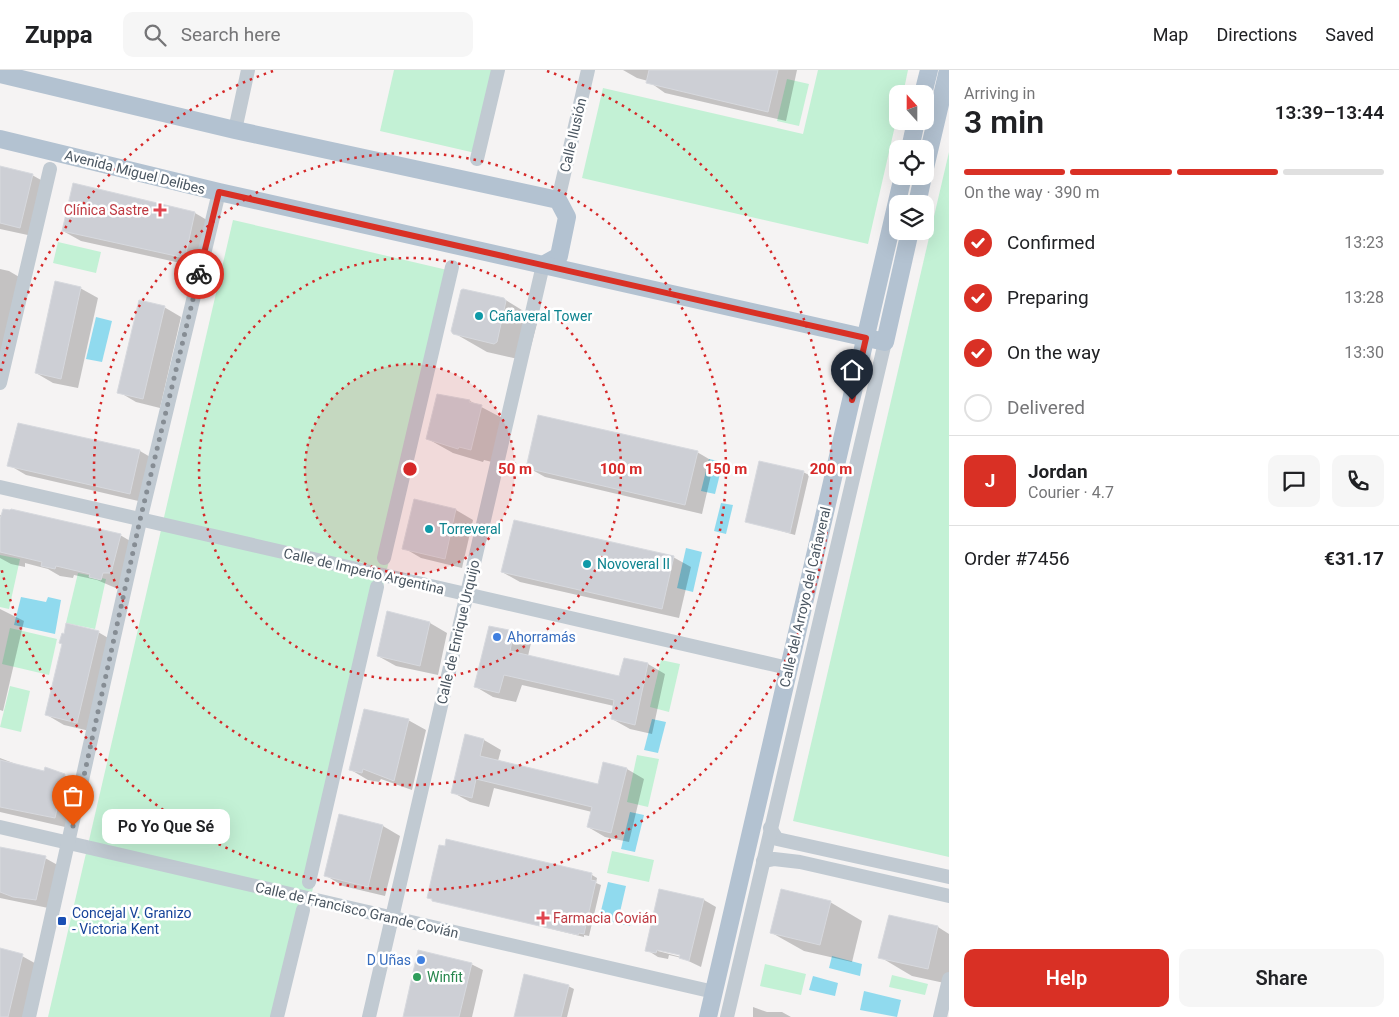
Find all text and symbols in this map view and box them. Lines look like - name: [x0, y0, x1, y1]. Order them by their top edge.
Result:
- search box: [123, 12, 473, 57]
- text: Zuppa: [25, 21, 93, 49]
- icon: search: [141, 21, 169, 49]
- text: Search here: [181, 23, 281, 46]
- text: Map: [1153, 24, 1188, 45]
- text: Directions: [1216, 24, 1297, 45]
- text: Saved: [1325, 24, 1374, 45]
- text: Arriving in: [964, 84, 1035, 103]
- north arrow: [889, 85, 934, 130]
- map controls: [889, 85, 934, 240]
- street label: Calle Ilusión: [557, 96, 589, 174]
- text: 13:39–13:44: [1275, 101, 1384, 124]
- text: 3 min: [964, 103, 1044, 141]
- button: locate: [889, 140, 934, 185]
- street label: Avenida Miguel Delibes: [63, 147, 207, 197]
- text: On the way · 390 m: [964, 183, 1100, 202]
- button: layers: [889, 195, 934, 240]
- place label: Clínica Sastre: [64, 202, 149, 218]
- marker: Clínica Sastre: [153, 203, 167, 217]
- icon: check: [964, 229, 992, 257]
- text: Confirmed: [1007, 231, 1095, 254]
- text: 13:23: [1344, 233, 1384, 252]
- courier: [174, 249, 224, 299]
- icon: bike: [185, 260, 213, 288]
- icon: check: [964, 284, 992, 312]
- text: Preparing: [1007, 286, 1089, 309]
- text: 13:28: [1344, 288, 1384, 307]
- place label: Cañaveral Tower: [489, 308, 592, 324]
- marker: Cañaveral Tower: [473, 310, 485, 322]
- icon: check: [964, 339, 992, 367]
- text: On the way: [1007, 341, 1100, 364]
- text: 13:30: [1344, 343, 1384, 362]
- pin: [831, 349, 873, 400]
- icon: home: [838, 356, 866, 384]
- text: Delivered: [1007, 396, 1085, 419]
- button: chat: [1268, 455, 1320, 507]
- button: phone: [1332, 455, 1384, 507]
- centre of rings: [401, 460, 419, 478]
- text: 50 m: [498, 460, 532, 478]
- text: 100 m: [600, 460, 642, 478]
- text: 150 m: [705, 460, 747, 478]
- text: 200 m: [810, 460, 852, 478]
- text: Jordan: [1028, 460, 1088, 483]
- text: J: [985, 469, 995, 492]
- text: Courier · 4.7: [1028, 483, 1114, 502]
- street label: Calle del Arroyo del Cañaveral: [776, 505, 834, 689]
- place label: Torreveral: [439, 521, 501, 537]
- marker: Torreveral: [423, 523, 435, 535]
- street label: Calle de Imperio Argentina: [282, 545, 446, 597]
- text: Order #7456: [964, 547, 1070, 570]
- text: €31.17: [1324, 547, 1384, 570]
- place label: Novoveral II: [597, 556, 670, 572]
- street label: Calle de Enrique Urquijo: [434, 558, 482, 706]
- marker: Novoveral II: [581, 558, 593, 570]
- place label: Ahorramás: [507, 629, 576, 645]
- marker: Ahorramás: [491, 631, 503, 643]
- pin: [52, 775, 94, 826]
- icon: bag: [59, 782, 87, 810]
- callout: Po Yo Que Sé: [103, 808, 230, 844]
- text: Po Yo Que Sé: [118, 817, 214, 836]
- street label: Calle de Francisco Grande Covián: [254, 879, 460, 941]
- place label: Concejal V. Granizo - Victoria Kent: [72, 905, 192, 937]
- place label: Farmacia Covián: [553, 910, 657, 926]
- marker: Farmacia Covián: [537, 912, 549, 924]
- marker: Concejal V. Granizo - Victoria Kent: [56, 915, 68, 927]
- button: Help: [964, 949, 1169, 1007]
- button: Share: [1179, 949, 1384, 1007]
- place label: D Uñas: [367, 952, 411, 968]
- marker: D Uñas: [415, 954, 427, 966]
- place label: Winfit: [427, 969, 463, 985]
- marker: Winfit: [411, 971, 423, 983]

